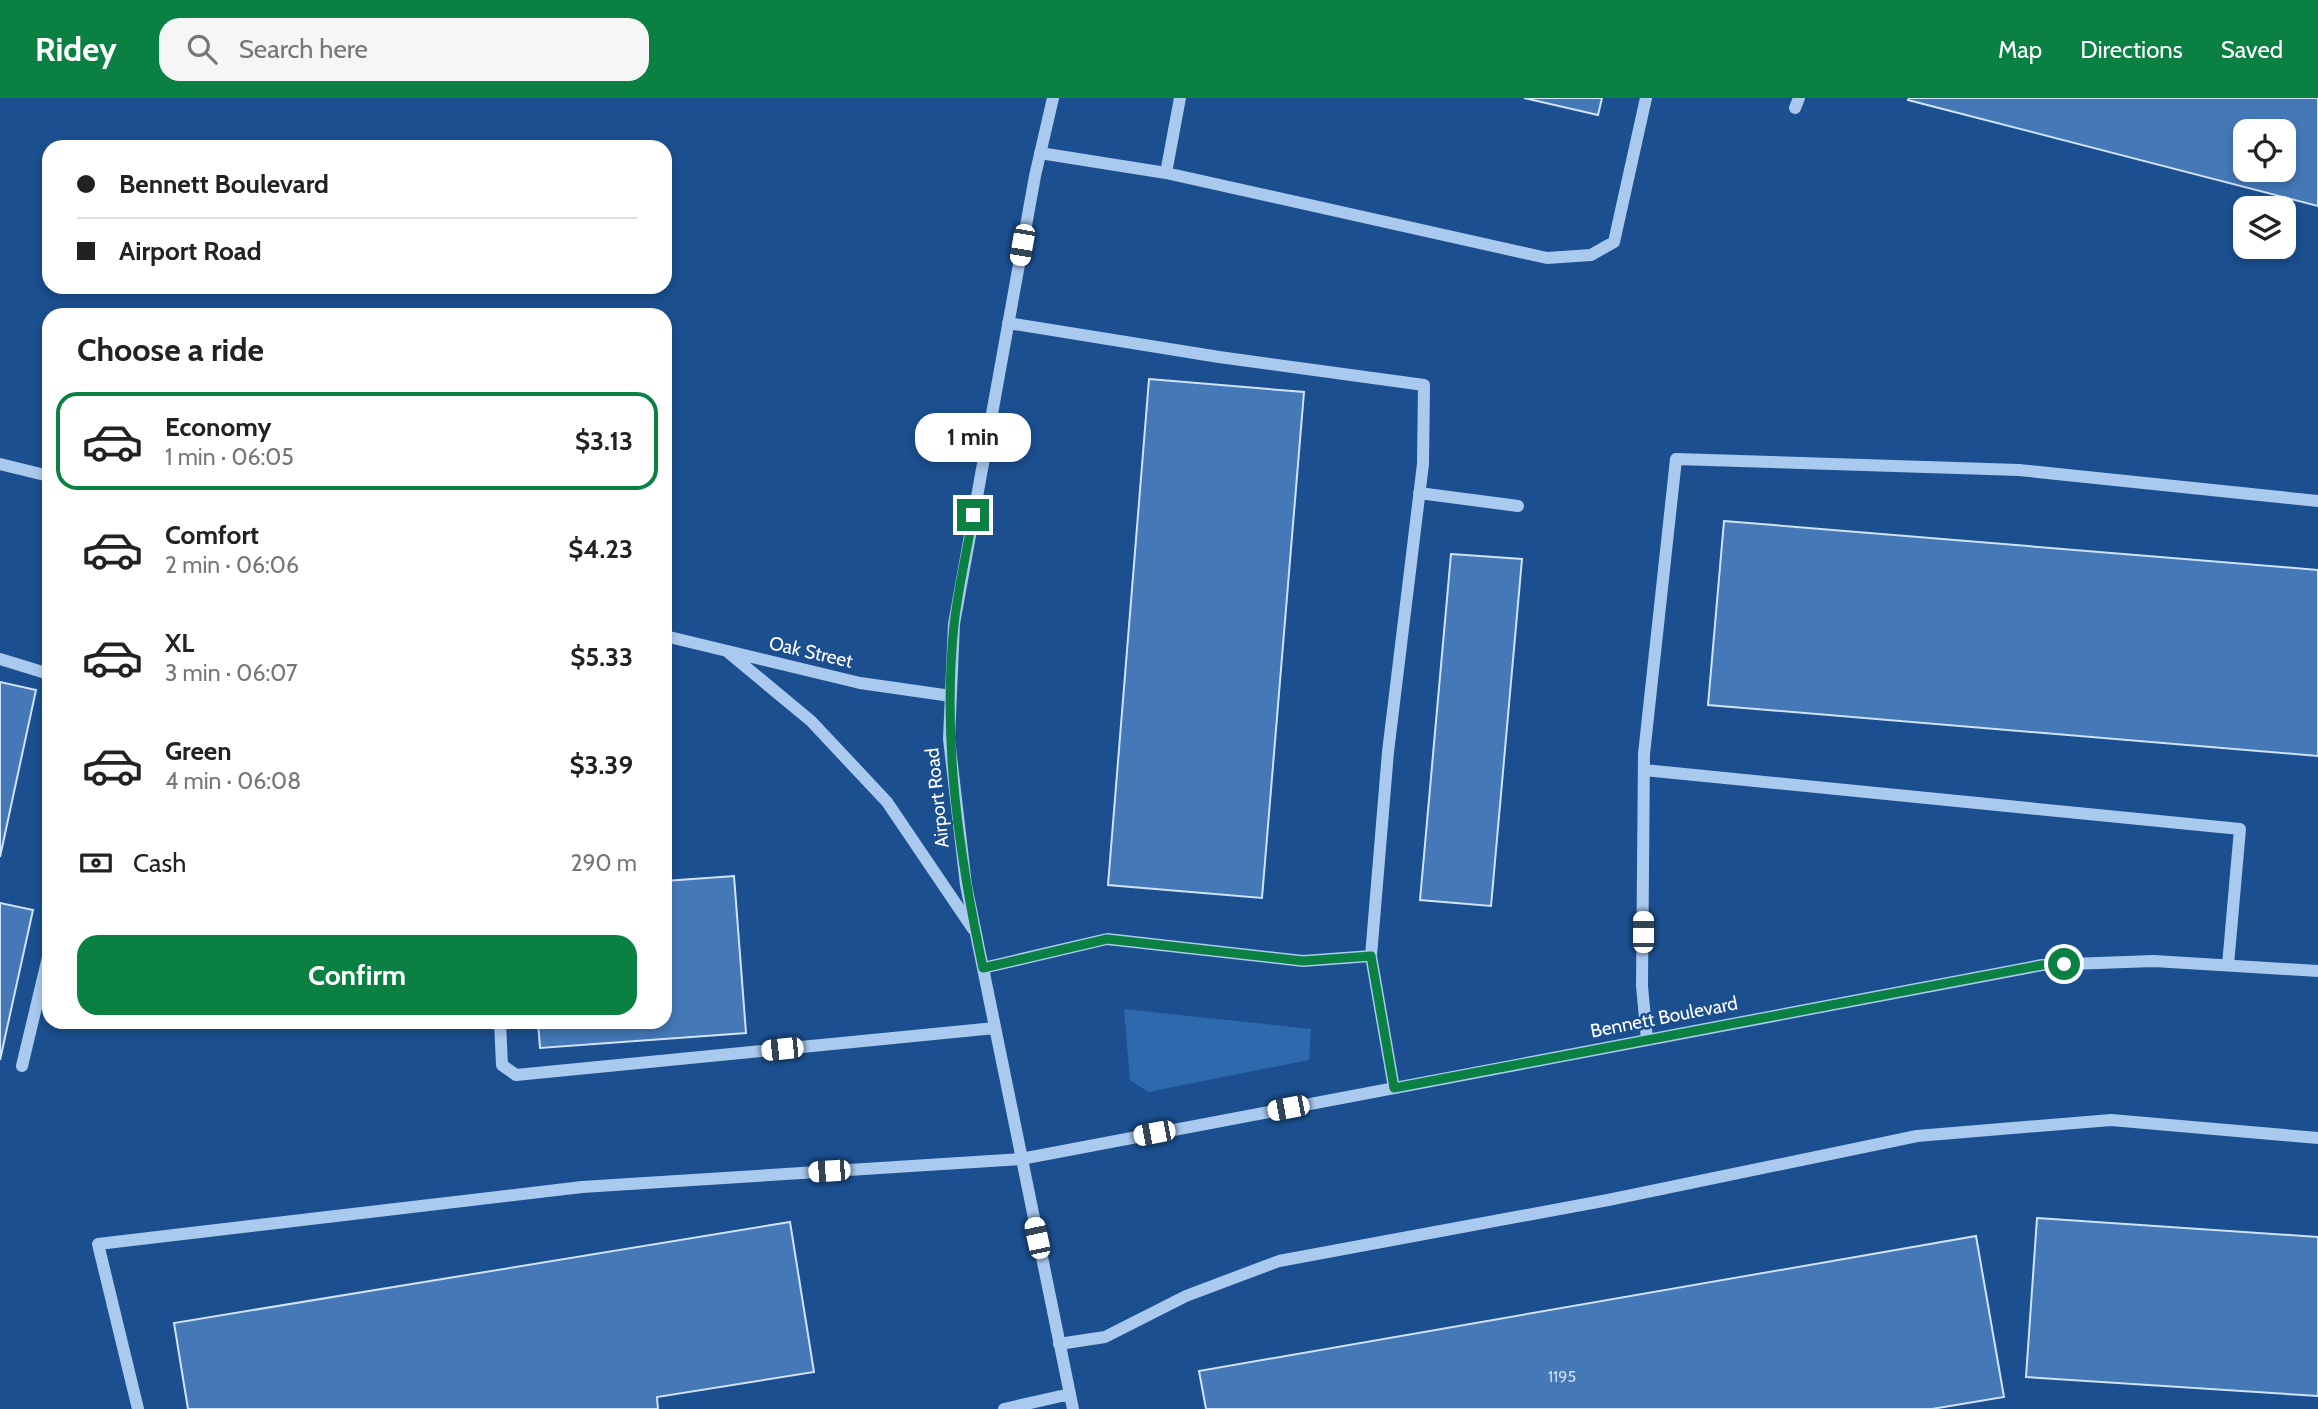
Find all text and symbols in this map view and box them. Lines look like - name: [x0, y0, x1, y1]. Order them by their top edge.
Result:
- search box: [159, 18, 649, 81]
- text: Ridey: [35, 29, 117, 69]
- icon: search: [183, 30, 221, 68]
- text: Search here: [239, 33, 368, 65]
- text: Map: [1998, 35, 2042, 64]
- text: Directions: [2080, 35, 2183, 64]
- text: Saved: [2221, 35, 2283, 64]
- map controls: [2233, 119, 2296, 259]
- button: locate: [2233, 119, 2296, 182]
- text: Bennett Boulevard: [119, 168, 329, 200]
- button: layers: [2233, 196, 2296, 259]
- car: [1009, 222, 1036, 268]
- text: Airport Road: [119, 235, 262, 267]
- text: Choose a ride: [77, 330, 264, 369]
- icon: car: [81, 410, 144, 473]
- text: Economy: [165, 411, 271, 443]
- callout: 1 min: [915, 414, 1031, 462]
- text: 1 min: [947, 423, 999, 451]
- text: $3.13: [575, 425, 633, 457]
- text: 1 min · 06:05: [165, 443, 294, 471]
- route end: [957, 499, 989, 531]
- icon: car: [81, 518, 144, 581]
- text: Comfort: [165, 519, 259, 551]
- text: $4.23: [568, 533, 633, 565]
- text: 2 min · 06:06: [165, 551, 299, 579]
- icon: car: [81, 626, 144, 689]
- text: XL: [165, 627, 194, 659]
- street label: Oak Street: [767, 631, 856, 673]
- text: $5.33: [570, 641, 633, 673]
- text: 3 min · 06:07: [165, 659, 298, 687]
- icon: car: [81, 734, 144, 797]
- text: Green: [165, 735, 232, 767]
- street label: Airport Road: [920, 747, 954, 849]
- text: $3.39: [570, 749, 633, 781]
- text: 4 min · 06:08: [165, 767, 301, 795]
- icon: cash: [77, 844, 115, 882]
- text: Cash: [133, 847, 186, 879]
- text: 290 m: [570, 849, 637, 877]
- car: [1633, 911, 1654, 953]
- button: Confirm: [77, 935, 637, 1015]
- route start: [2048, 948, 2080, 980]
- street label: Bennett Boulevard: [1588, 991, 1740, 1043]
- car: [761, 1036, 804, 1062]
- car: [1266, 1094, 1311, 1122]
- car: [1132, 1119, 1177, 1147]
- car: [808, 1159, 851, 1183]
- car: [1023, 1215, 1052, 1261]
- house number: 1195: [1548, 1367, 1576, 1386]

